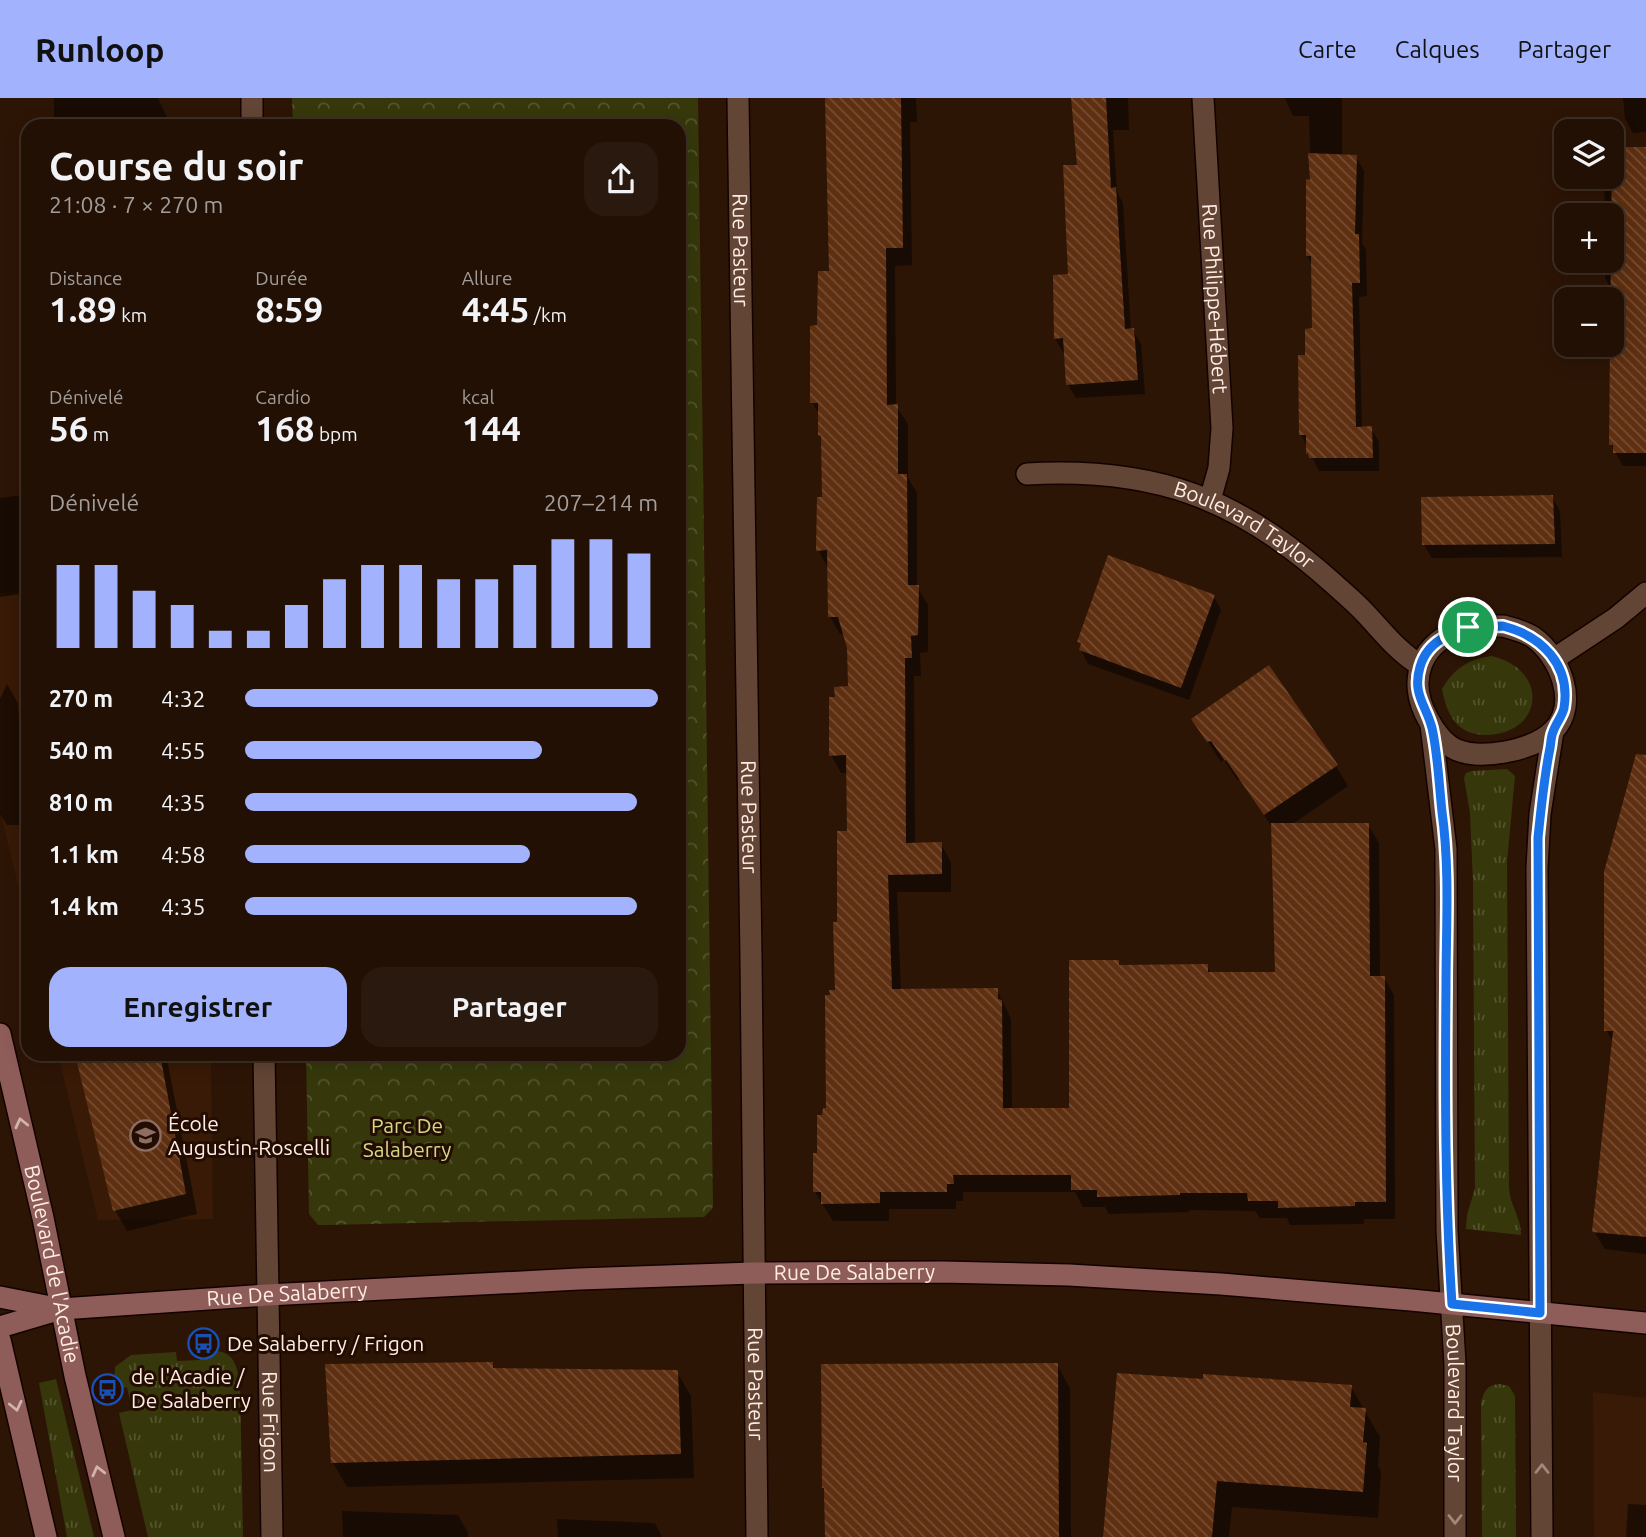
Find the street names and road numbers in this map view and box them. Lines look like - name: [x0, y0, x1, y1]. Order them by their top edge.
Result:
- street label: Rue Pasteur: [728, 193, 754, 307]
- street label: Rue Philippe-Hébert: [1198, 203, 1233, 394]
- street label: Boulevard Taylor: [1171, 476, 1320, 573]
- street label: Rue Pasteur: [737, 760, 763, 874]
- street label: Boulevard de l'Acadie: [20, 1163, 85, 1365]
- street label: Rue De Salaberry: [774, 1259, 935, 1284]
- street label: Rue De Salaberry: [206, 1277, 368, 1310]
- street label: Boulevard Taylor: [1442, 1323, 1468, 1482]
- street label: Rue Pasteur: [744, 1327, 769, 1441]
- street label: Rue Frigon: [258, 1371, 284, 1473]

